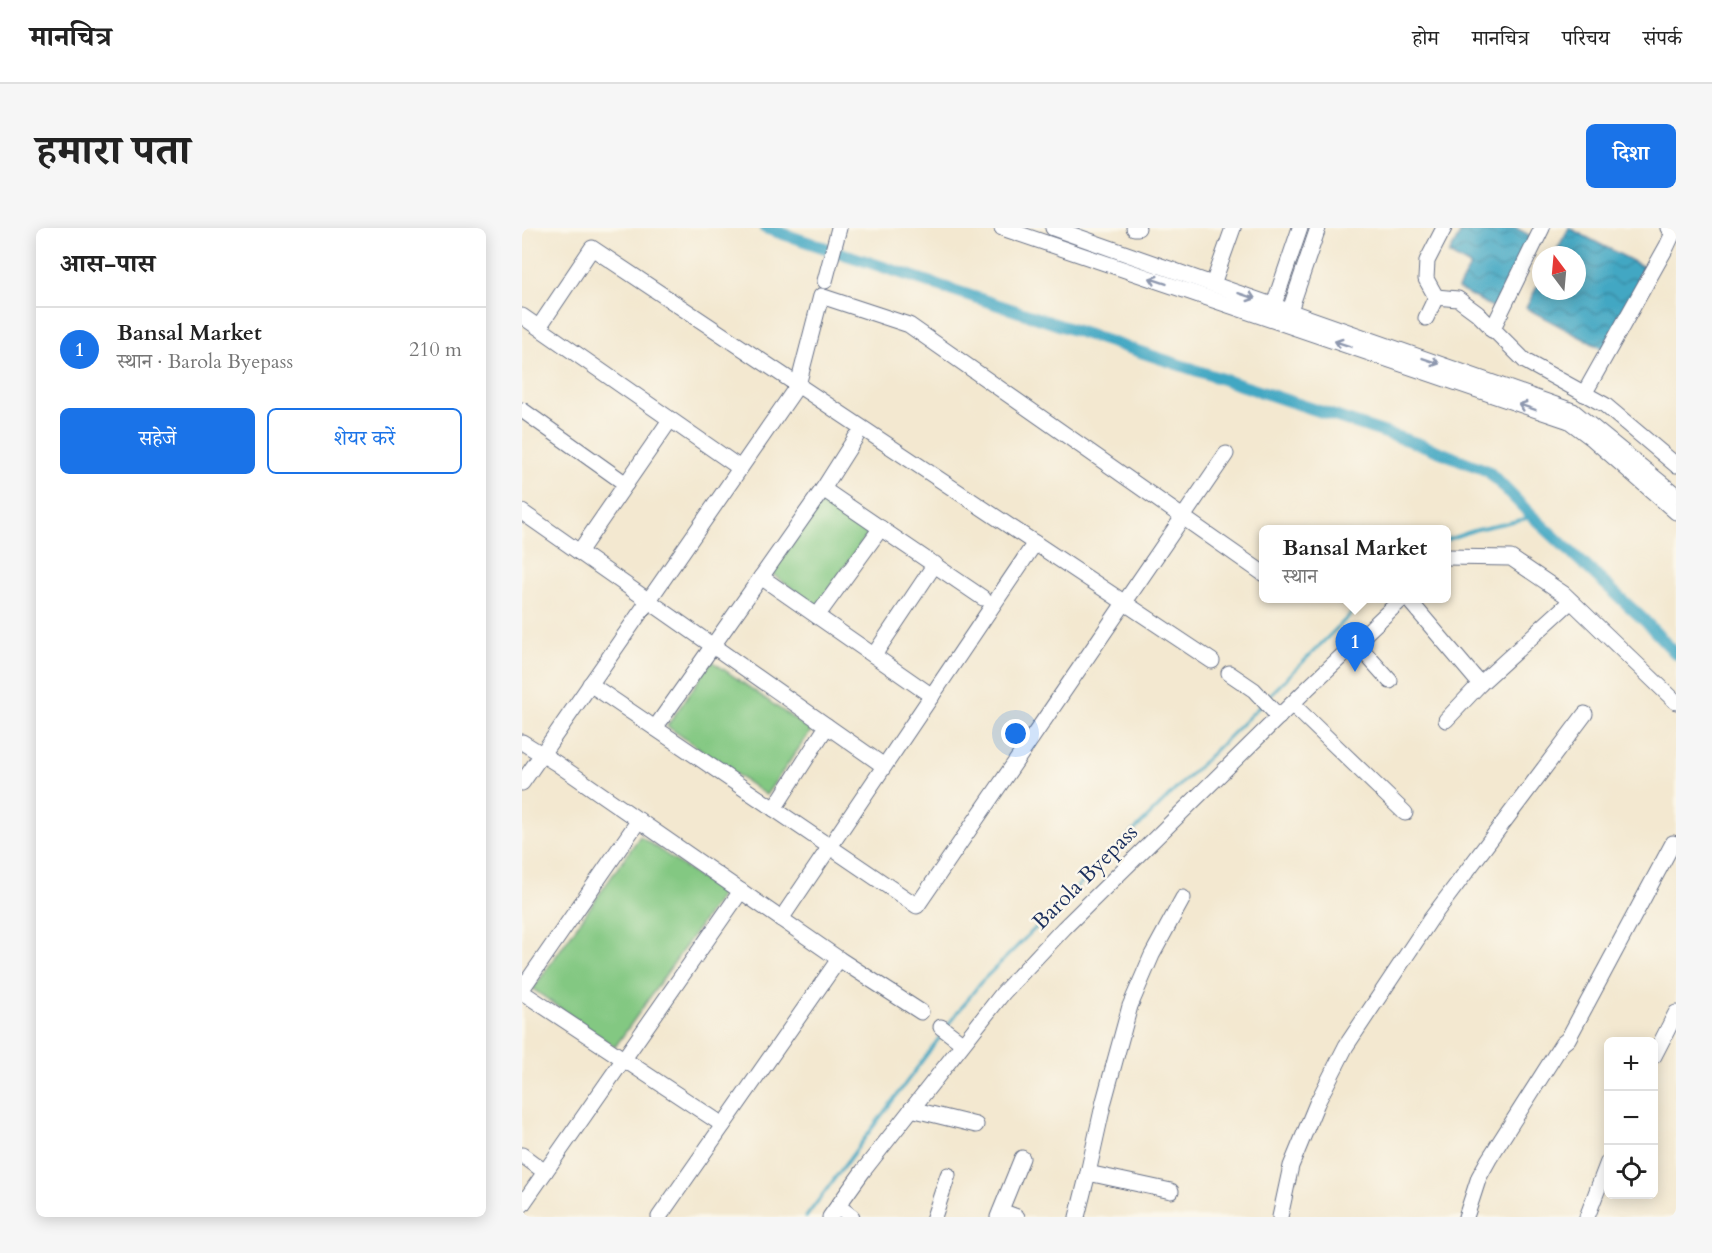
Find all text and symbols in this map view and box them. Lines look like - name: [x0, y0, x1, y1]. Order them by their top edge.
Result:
- text: मानचित्र: [30, 18, 112, 56]
- text: होम: [1412, 24, 1439, 53]
- text: मानचित्र: [1472, 24, 1529, 53]
- text: परिचय: [1562, 24, 1610, 53]
- text: संपर्क: [1643, 24, 1682, 53]
- text: हमारा पता: [36, 122, 190, 179]
- button: दिशा: [1586, 124, 1676, 188]
- text: आस-पास: [60, 246, 155, 281]
- north arrow: [1532, 246, 1586, 300]
- one-way arrow: [1149, 275, 1168, 286]
- one-way arrow: [1237, 291, 1256, 302]
- text: Bansal Market: [117, 318, 262, 348]
- text: 1: [74, 336, 85, 363]
- text: 210 m: [409, 336, 462, 363]
- one-way arrow: [1334, 338, 1353, 349]
- text: स्थान · Barola Byepass: [117, 348, 293, 375]
- one-way arrow: [1421, 356, 1440, 367]
- one-way arrow: [1518, 401, 1537, 412]
- button: सहेजें: [60, 408, 255, 474]
- button: शेयर करें: [267, 408, 462, 474]
- popup: [1259, 525, 1451, 603]
- text: Bansal Market: [1283, 533, 1427, 563]
- text: स्थान: [1283, 563, 1318, 590]
- pin: 1: [1336, 622, 1374, 672]
- your location: [1001, 719, 1030, 748]
- street label: Barola Byepass: [1026, 818, 1144, 936]
- map controls: [1604, 1037, 1658, 1199]
- button: +: [1604, 1037, 1658, 1091]
- button: −: [1604, 1091, 1658, 1145]
- button: locate: [1604, 1145, 1658, 1199]

